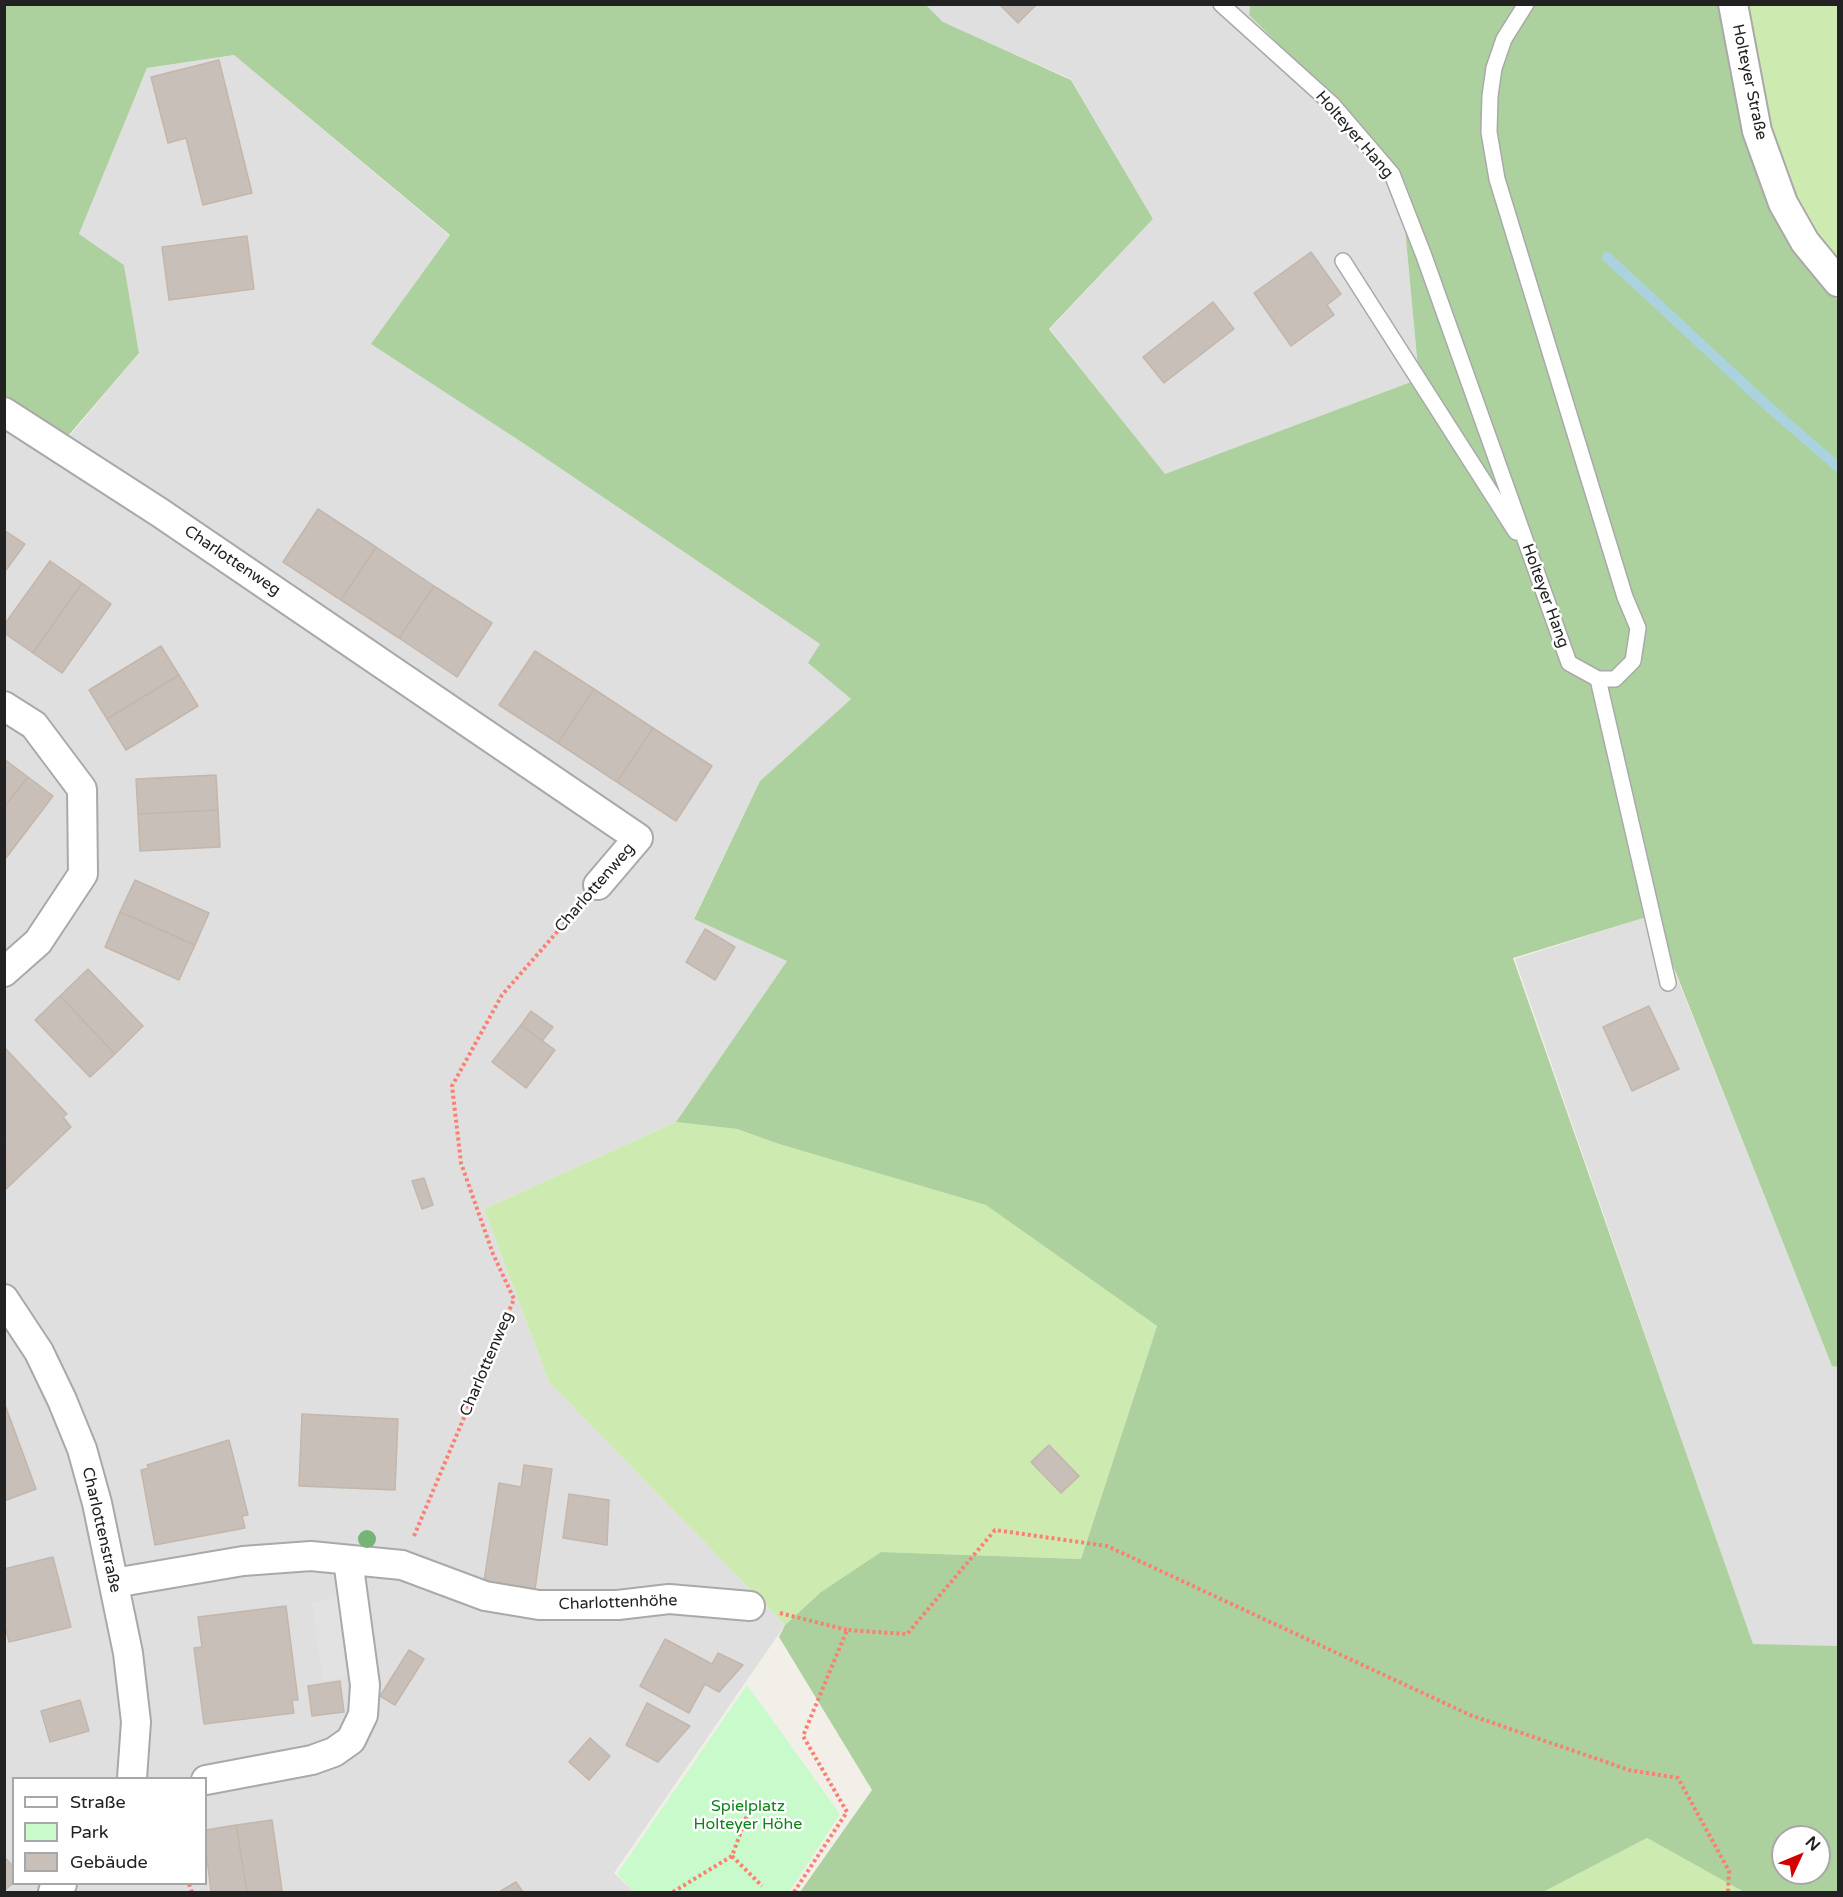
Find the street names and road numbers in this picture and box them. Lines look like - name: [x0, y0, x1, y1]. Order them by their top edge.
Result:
- street label: Holteyer Straße: [1727, 22, 1771, 142]
- street label: Holteyer Hang: [1311, 87, 1397, 183]
- street label: Charlottenweg: [180, 522, 284, 600]
- street label: Holteyer Hang: [1517, 541, 1573, 651]
- street label: Charlottenweg: [551, 839, 639, 937]
- street label: Charlottenweg: [456, 1309, 518, 1419]
- street label: Charlottenstraße: [77, 1465, 125, 1595]
- street label: Charlottenhöhe: [558, 1591, 678, 1615]

